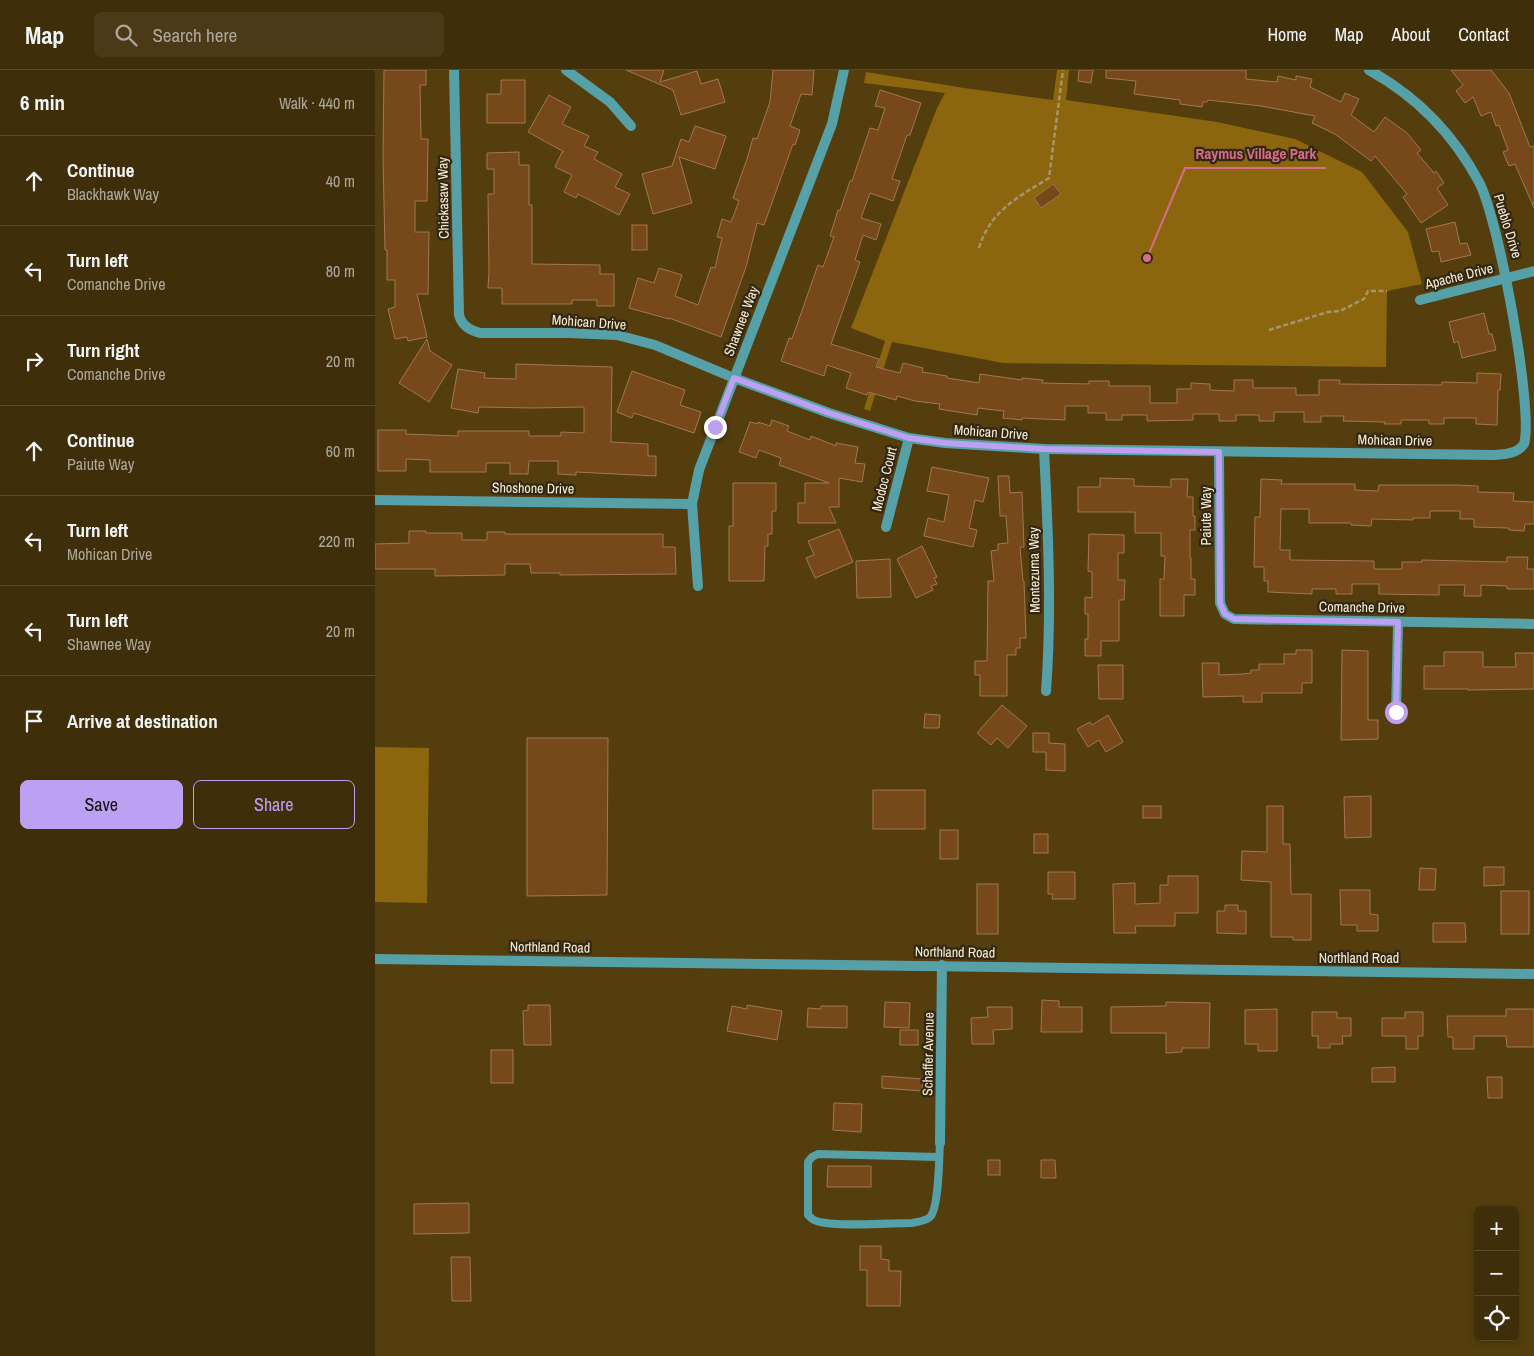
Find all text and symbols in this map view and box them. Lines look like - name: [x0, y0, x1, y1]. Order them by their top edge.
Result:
- search box: [94, 12, 444, 57]
- text: Map: [25, 19, 64, 51]
- icon: search: [112, 21, 140, 49]
- text: Search here: [152, 22, 237, 48]
- text: Home: [1267, 22, 1307, 47]
- text: Map: [1335, 22, 1364, 47]
- text: About: [1392, 22, 1430, 47]
- text: Contact: [1458, 22, 1509, 47]
- text: 6 min: [20, 88, 65, 117]
- text: Walk · 440 m: [279, 92, 355, 114]
- callout: Raymus Village Park: [1185, 138, 1326, 168]
- text: Raymus Village Park: [1196, 143, 1317, 164]
- text: Continue: [67, 157, 135, 183]
- street label: Chickasaw Way: [433, 157, 453, 239]
- icon: ahead: [20, 167, 48, 195]
- text: 40 m: [326, 170, 355, 192]
- text: Blackhawk Way: [67, 183, 159, 205]
- street label: Pueblo Drive: [1490, 192, 1526, 260]
- text: Turn left: [67, 247, 128, 273]
- icon: left: [20, 257, 48, 285]
- street label: Apache Drive: [1422, 259, 1495, 293]
- text: 80 m: [326, 260, 355, 282]
- text: Comanche Drive: [67, 273, 165, 295]
- street label: Shawnee Way: [719, 283, 763, 359]
- street label: Mohican Drive: [551, 310, 627, 334]
- text: Turn right: [67, 337, 139, 363]
- icon: right: [20, 347, 48, 375]
- text: 20 m: [326, 350, 355, 372]
- text: Comanche Drive: [67, 363, 165, 385]
- route end: [704, 416, 727, 439]
- street label: Mohican Drive: [953, 420, 1029, 444]
- text: Continue: [67, 427, 135, 453]
- street label: Mohican Drive: [1358, 430, 1432, 450]
- icon: ahead: [20, 437, 48, 465]
- text: 60 m: [326, 440, 355, 462]
- street label: Modoc Court: [867, 445, 901, 513]
- text: Paiute Way: [67, 453, 134, 475]
- street label: Shoshone Drive: [492, 478, 574, 498]
- street label: Paiute Way: [1197, 486, 1215, 545]
- text: Turn left: [67, 517, 128, 543]
- icon: left: [20, 527, 48, 555]
- street label: Montezuma Way: [1024, 527, 1044, 613]
- text: 220 m: [319, 530, 355, 552]
- text: Mohican Drive: [67, 543, 152, 565]
- street label: Comanche Drive: [1319, 597, 1405, 617]
- text: Turn left: [67, 607, 128, 633]
- icon: left: [20, 617, 48, 645]
- text: 20 m: [326, 620, 355, 642]
- text: Shawnee Way: [67, 633, 151, 655]
- route start: [1385, 701, 1408, 724]
- icon: arrive: [20, 707, 48, 735]
- text: Arrive at destination: [67, 708, 218, 734]
- button: Save: [20, 780, 183, 829]
- button: Share: [193, 780, 355, 829]
- street label: Northland Road: [510, 937, 590, 957]
- street label: Northland Road: [915, 942, 995, 962]
- street label: Northland Road: [1319, 949, 1399, 967]
- street label: Schaffer Avenue: [918, 1012, 938, 1096]
- map controls: [1474, 1206, 1519, 1341]
- button: +: [1474, 1206, 1519, 1251]
- button: −: [1474, 1251, 1519, 1296]
- button: locate: [1474, 1296, 1519, 1341]

